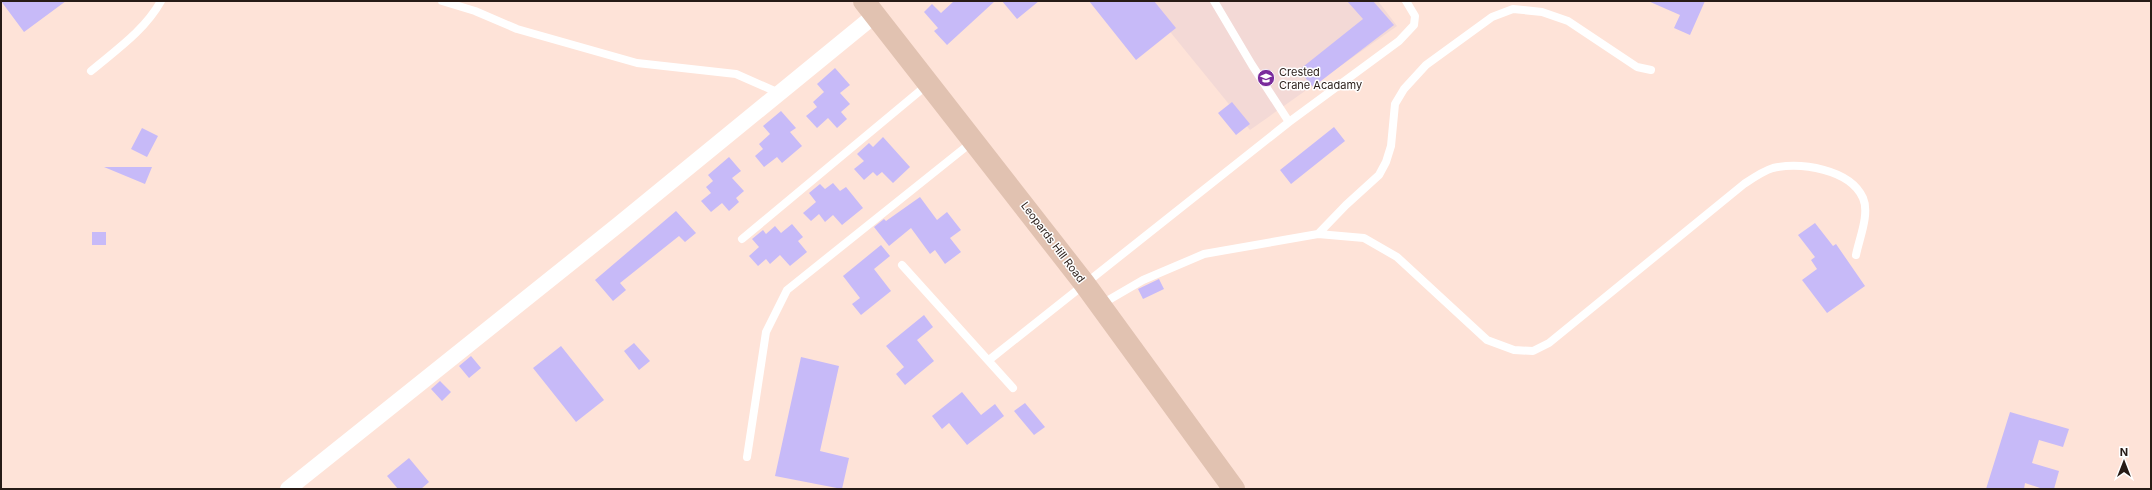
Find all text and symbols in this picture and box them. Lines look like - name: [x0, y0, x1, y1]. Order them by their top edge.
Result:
- place label: Crested Crane Acadamy: [1279, 65, 1362, 92]
- school or university icon: Crested Crane Acadamy: [1256, 68, 1276, 88]
- street label: Leopards Hill Road: [1018, 199, 1088, 285]
- north arrow: [2104, 442, 2144, 482]
- text: N: [2120, 445, 2128, 459]

